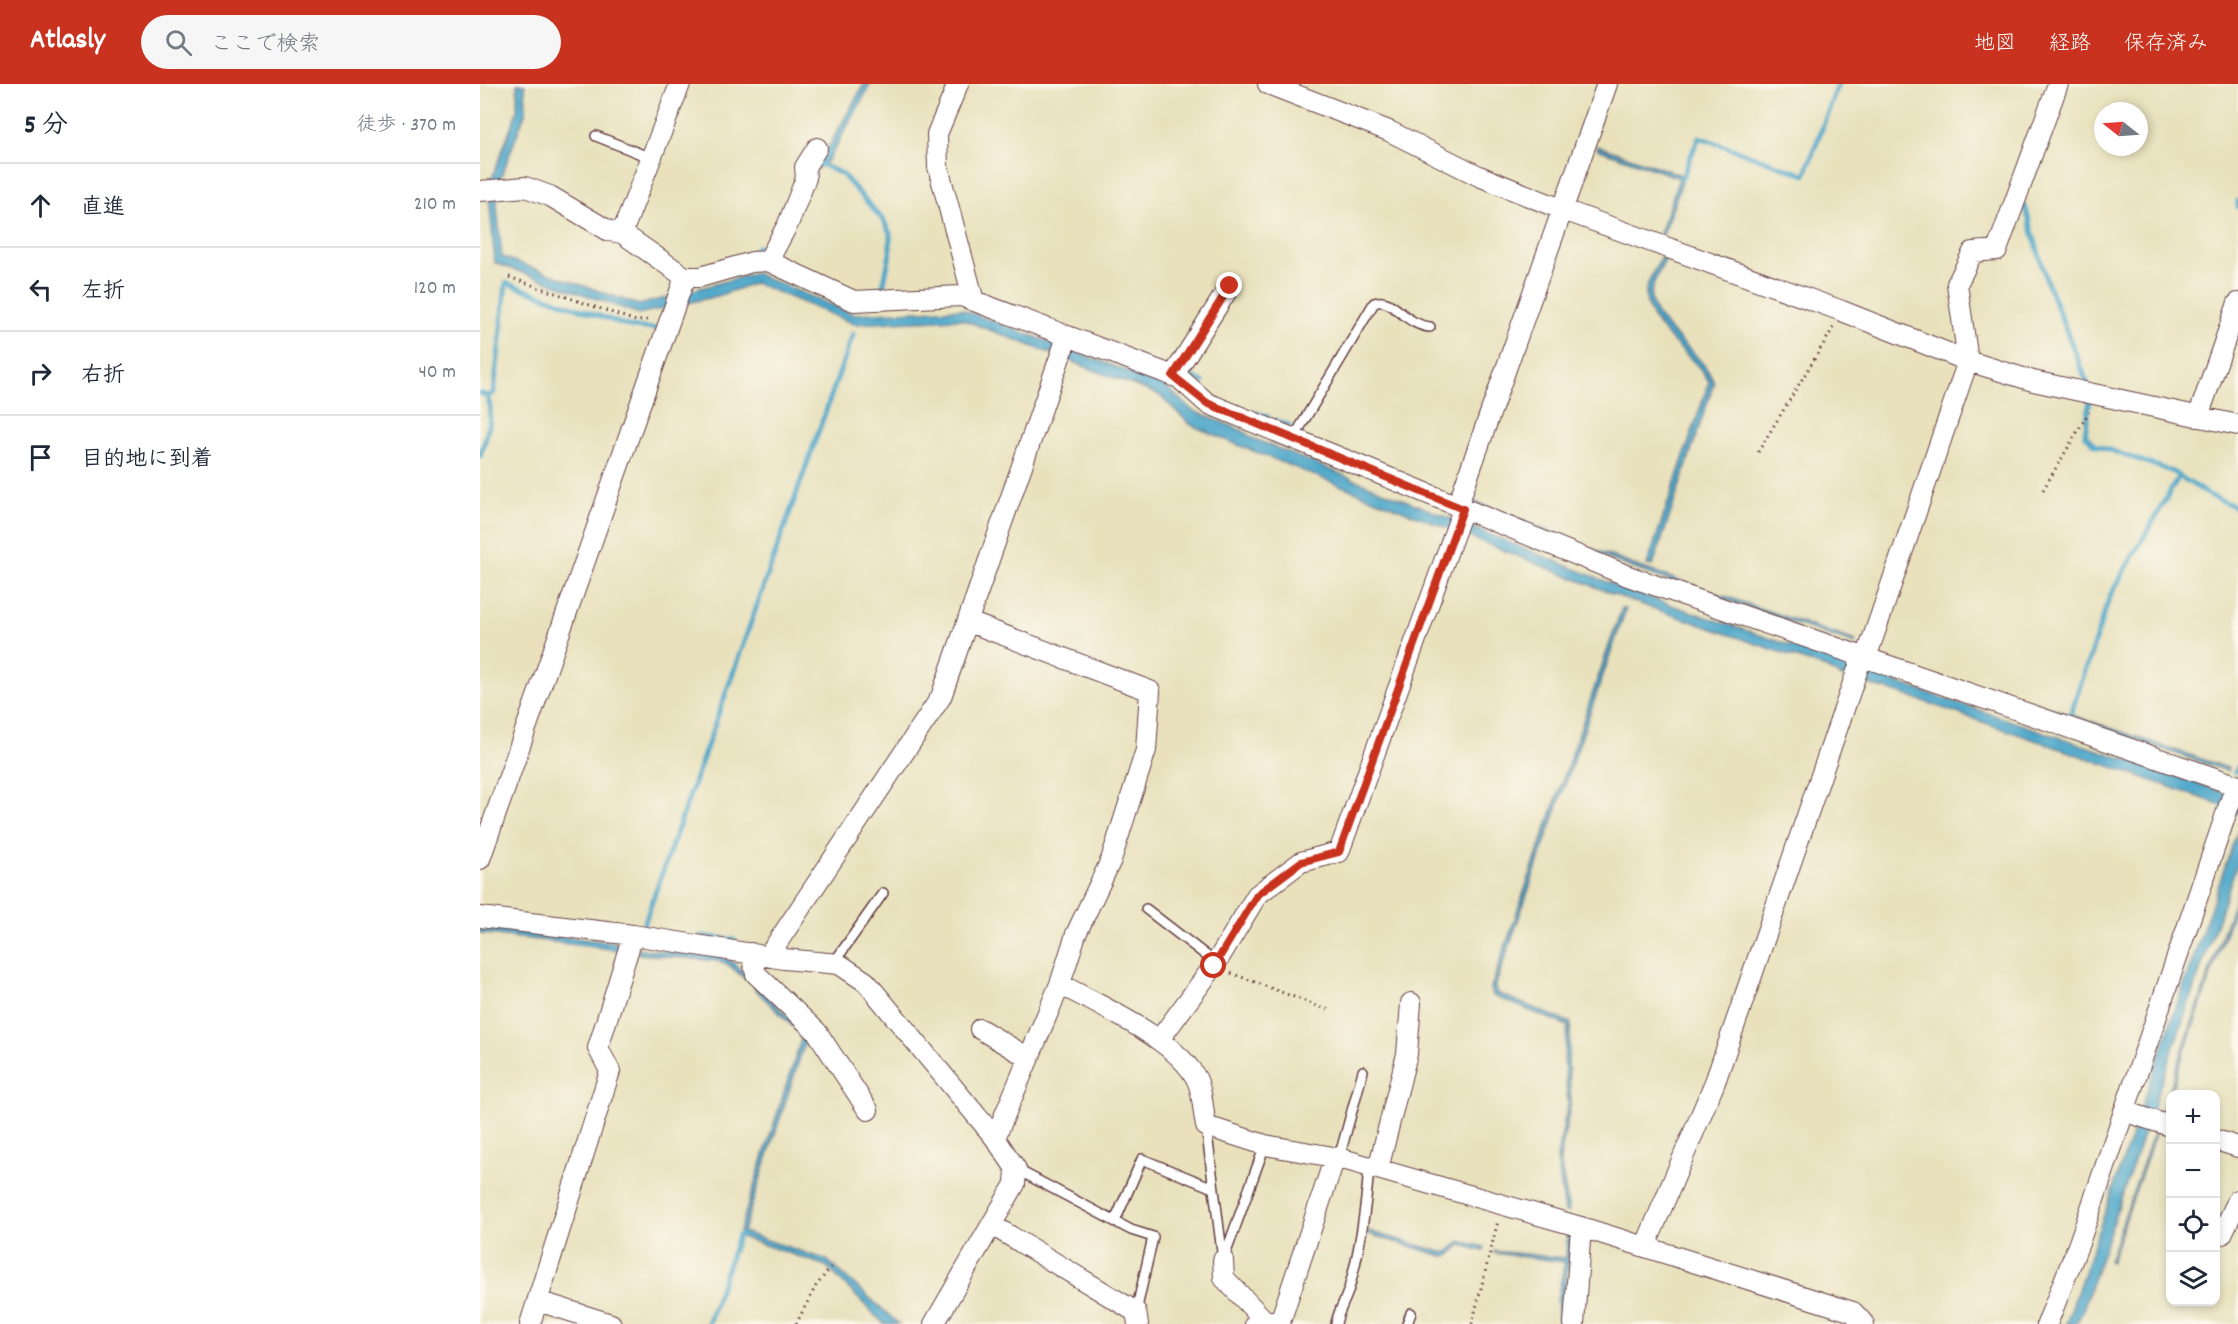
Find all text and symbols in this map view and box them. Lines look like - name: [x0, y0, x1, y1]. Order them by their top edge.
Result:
- search box: [141, 15, 561, 69]
- text: Atlasly: [30, 22, 105, 62]
- icon: search: [162, 26, 195, 59]
- text: ここで検索: [210, 30, 320, 61]
- text: 地図: [1974, 30, 2016, 60]
- text: 経路: [2049, 30, 2091, 60]
- text: 保存済み: [2124, 30, 2208, 60]
- north arrow: [2094, 102, 2148, 156]
- text: 5 分: [24, 108, 68, 145]
- text: 徒歩 · 370 m: [357, 112, 456, 140]
- icon: ahead: [24, 189, 57, 222]
- text: 210 m: [414, 191, 456, 219]
- text: 直進: [81, 193, 125, 224]
- route end: [1216, 272, 1242, 298]
- icon: left: [24, 273, 57, 306]
- text: 120 m: [414, 275, 456, 303]
- text: 左折: [81, 277, 125, 308]
- icon: right: [24, 357, 57, 390]
- text: 40 m: [418, 359, 456, 387]
- text: 右折: [81, 361, 125, 392]
- icon: arrive: [24, 441, 57, 474]
- text: 目的地に到着: [81, 445, 213, 476]
- route start: [1200, 952, 1226, 978]
- map controls: [2166, 1090, 2220, 1306]
- button: +: [2166, 1090, 2220, 1144]
- button: −: [2166, 1144, 2220, 1198]
- button: locate: [2166, 1198, 2220, 1252]
- button: layers: [2166, 1252, 2220, 1306]

